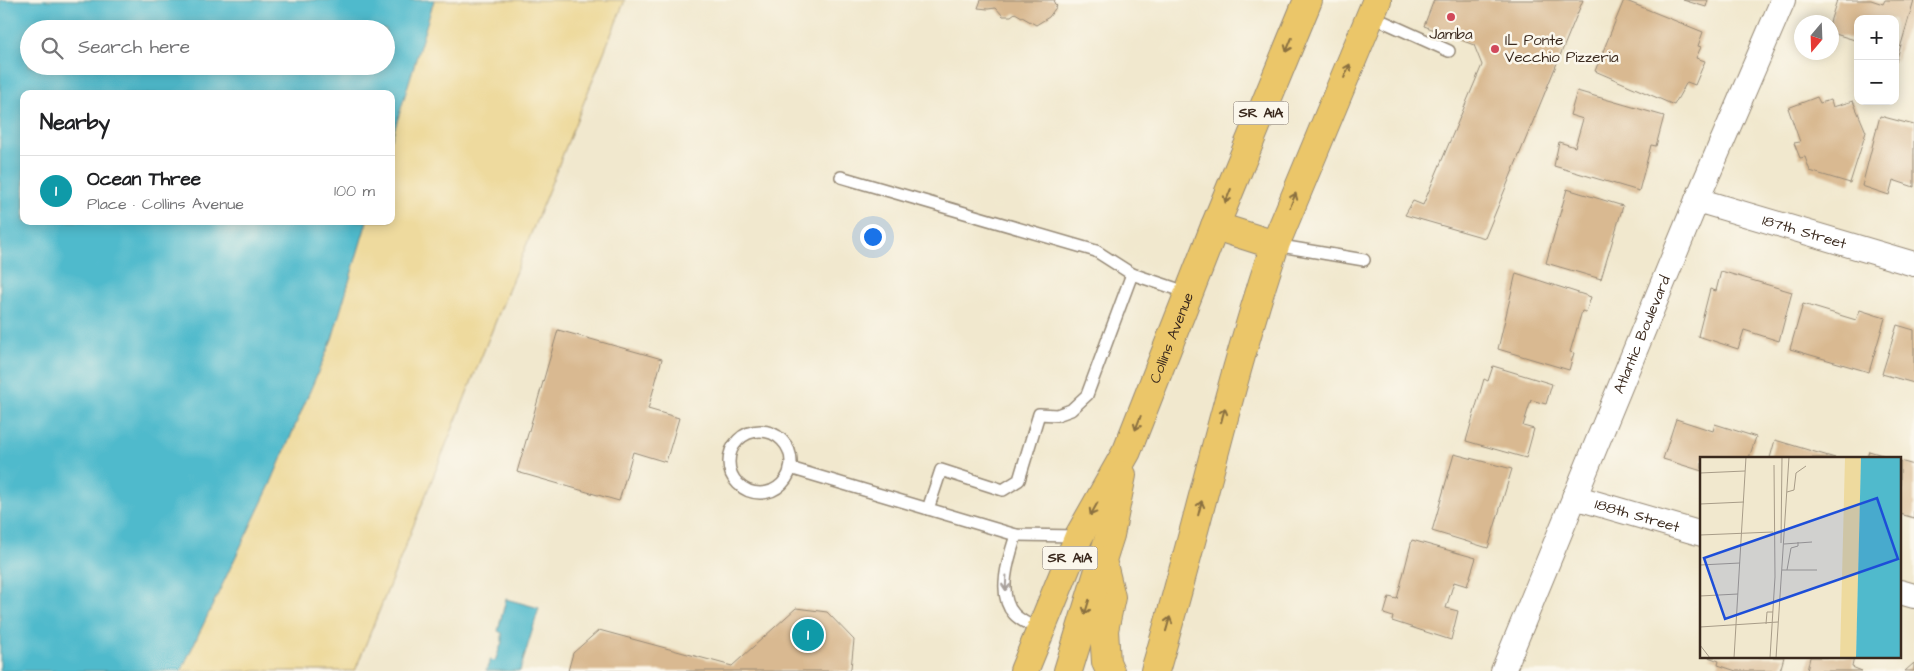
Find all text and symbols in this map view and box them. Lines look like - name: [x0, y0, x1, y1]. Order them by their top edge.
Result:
- marker: Jamba: [1445, 11, 1457, 23]
- north arrow: [1794, 15, 1839, 60]
- map controls: [1854, 15, 1899, 105]
- button: +: [1854, 15, 1899, 60]
- search box: [20, 20, 395, 75]
- place label: Jamba: [1429, 24, 1473, 45]
- place label: IL Ponte Vecchio Pizzeria: [1505, 30, 1619, 68]
- icon: search: [38, 34, 66, 62]
- text: Search here: [78, 34, 190, 61]
- one-way arrow: [1284, 37, 1293, 52]
- marker: IL Ponte Vecchio Pizzeria: [1489, 43, 1501, 55]
- button: −: [1854, 60, 1899, 105]
- one-way arrow: [1343, 64, 1353, 79]
- road number: SR A1A: [1234, 102, 1288, 125]
- text: Nearby: [40, 108, 110, 137]
- text: Ocean Three: [87, 166, 201, 193]
- text: 1: [55, 180, 57, 202]
- text: 100 m: [334, 180, 375, 202]
- one-way arrow: [1222, 188, 1231, 203]
- text: Place · Collins Avenue: [87, 193, 244, 215]
- one-way arrow: [1289, 193, 1299, 208]
- street label: 187th Street: [1760, 209, 1849, 254]
- your location: [860, 224, 886, 250]
- street label: Atlantic Boulevard: [1608, 272, 1675, 397]
- street label: Collins Avenue: [1144, 289, 1199, 386]
- one-way arrow: [1219, 408, 1229, 424]
- one-way arrow: [1133, 415, 1142, 430]
- inset map: [1700, 457, 1902, 658]
- street label: 188th Street: [1593, 493, 1682, 538]
- one-way arrow: [1196, 500, 1205, 516]
- one-way arrow: [1089, 501, 1099, 515]
- road number: SR A1A: [1042, 546, 1098, 570]
- one-way arrow: [1001, 574, 1010, 590]
- one-way arrow: [1081, 598, 1091, 614]
- pin: 1: [792, 616, 824, 654]
- one-way arrow: [1164, 617, 1174, 633]

